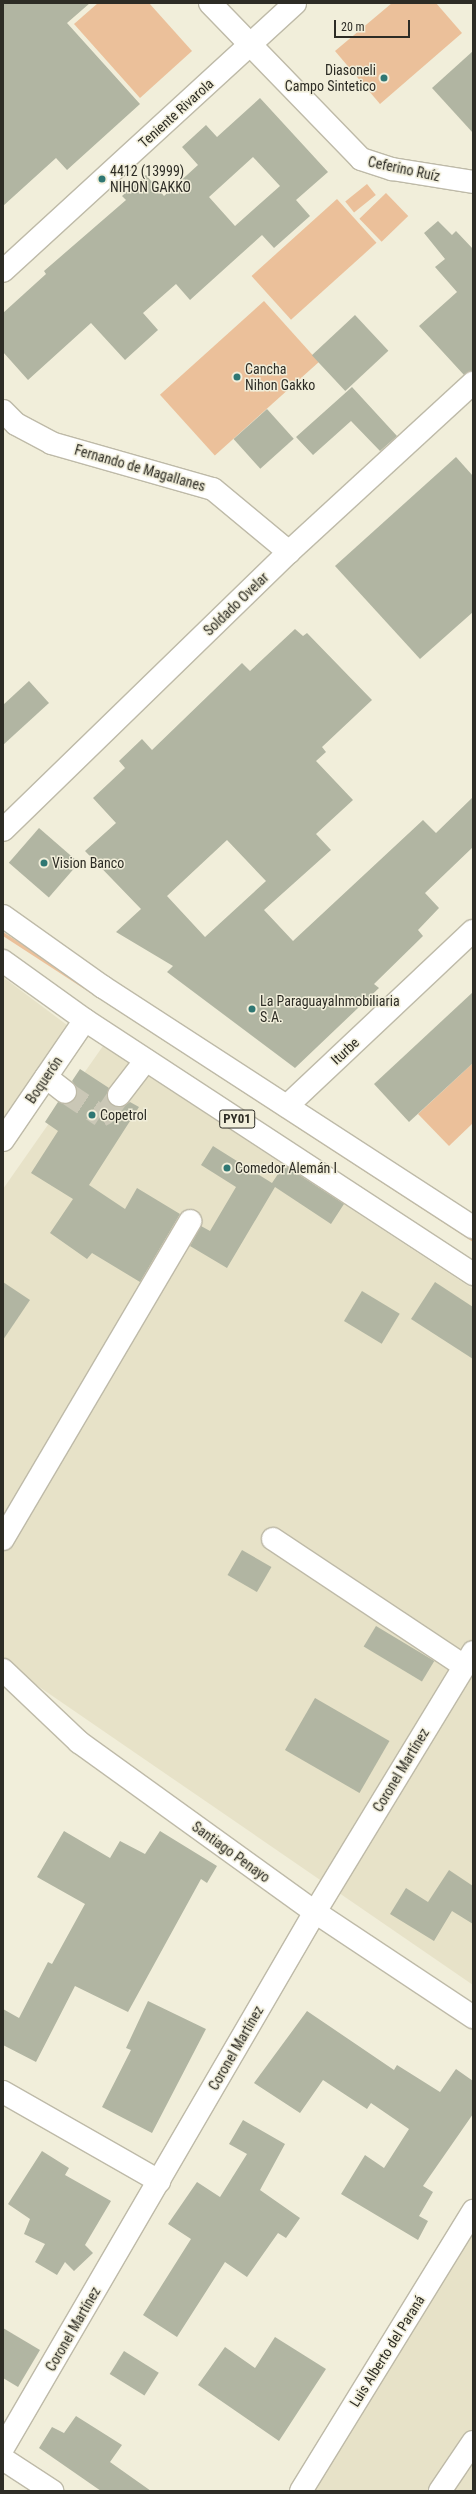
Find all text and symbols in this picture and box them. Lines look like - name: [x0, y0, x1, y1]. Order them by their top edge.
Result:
- scale bar: [336, 12, 412, 38]
- text: 20 m: [341, 20, 365, 34]
- place label: Diasoneli Campo Sintetico: [285, 62, 376, 94]
- marker: Diasoneli Campo Sintetico: [379, 73, 389, 83]
- street label: Teniente Rivarola: [135, 75, 217, 151]
- street label: Ceferino Ruíz: [366, 153, 442, 185]
- place label: 4412 (13999) NIHON GAKKO: [110, 163, 191, 196]
- marker: 4412 (13999) NIHON GAKKO: [97, 174, 107, 184]
- place label: Cancha Nihon Gakko: [245, 361, 315, 394]
- marker: Cancha Nihon Gakko: [232, 372, 242, 382]
- street label: Fernando de Magallanes: [73, 441, 207, 495]
- street label: Soldado Ovelar: [200, 569, 272, 639]
- place label: Vision Banco: [52, 855, 124, 871]
- marker: Vision Banco: [39, 858, 49, 868]
- place label: La ParaguayaInmobiliaria S.A.: [260, 993, 400, 1026]
- marker: La ParaguayaInmobiliaria S.A.: [247, 1004, 257, 1014]
- street label: Iturbe: [328, 1034, 362, 1068]
- street label: Boquerón: [22, 1053, 66, 1107]
- place label: Copetrol: [100, 1107, 147, 1123]
- road number: PY01: [219, 1108, 255, 1130]
- marker: Copetrol: [87, 1110, 97, 1120]
- place label: Comedor Alemán I: [235, 1160, 337, 1176]
- marker: Comedor Alemán I: [222, 1163, 232, 1173]
- street label: Coronel Martínez: [369, 1725, 433, 1815]
- street label: Santiago Penayo: [189, 1818, 273, 1886]
- street label: Coronel Martínez: [205, 2003, 267, 2093]
- street label: Coronel Martínez: [42, 2284, 104, 2374]
- street label: Luis Alberto del Paraná: [346, 2292, 428, 2410]

